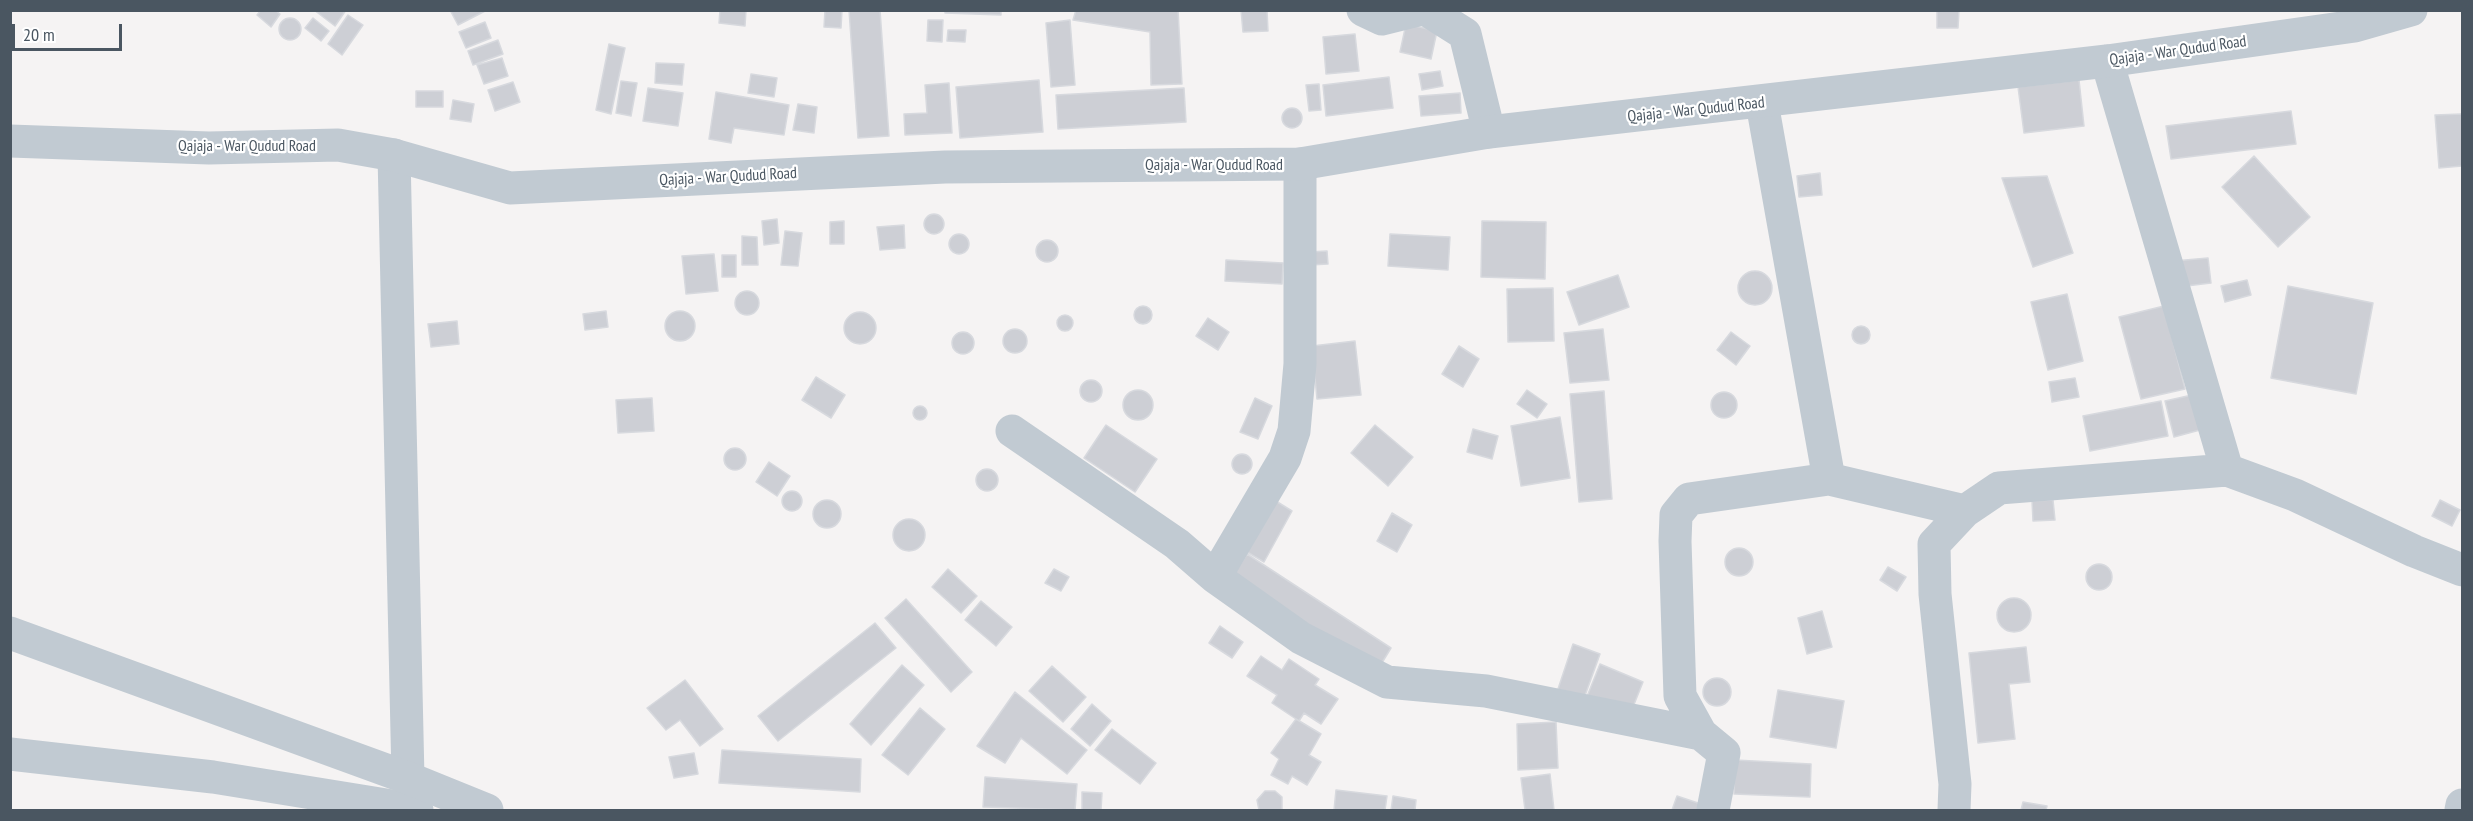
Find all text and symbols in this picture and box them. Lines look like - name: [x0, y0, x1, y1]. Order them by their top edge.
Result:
- scale bar: [15, 12, 124, 50]
- text: 20 m: [23, 23, 55, 46]
- street label: Qajaja - War Qudud Road: [2108, 32, 2248, 70]
- street label: Qajaja - War Qudud Road: [1626, 93, 1766, 127]
- street label: Qajaja - War Qudud Road: [178, 136, 316, 156]
- street label: Qajaja - War Qudud Road: [1145, 155, 1283, 175]
- street label: Qajaja - War Qudud Road: [659, 164, 797, 190]

